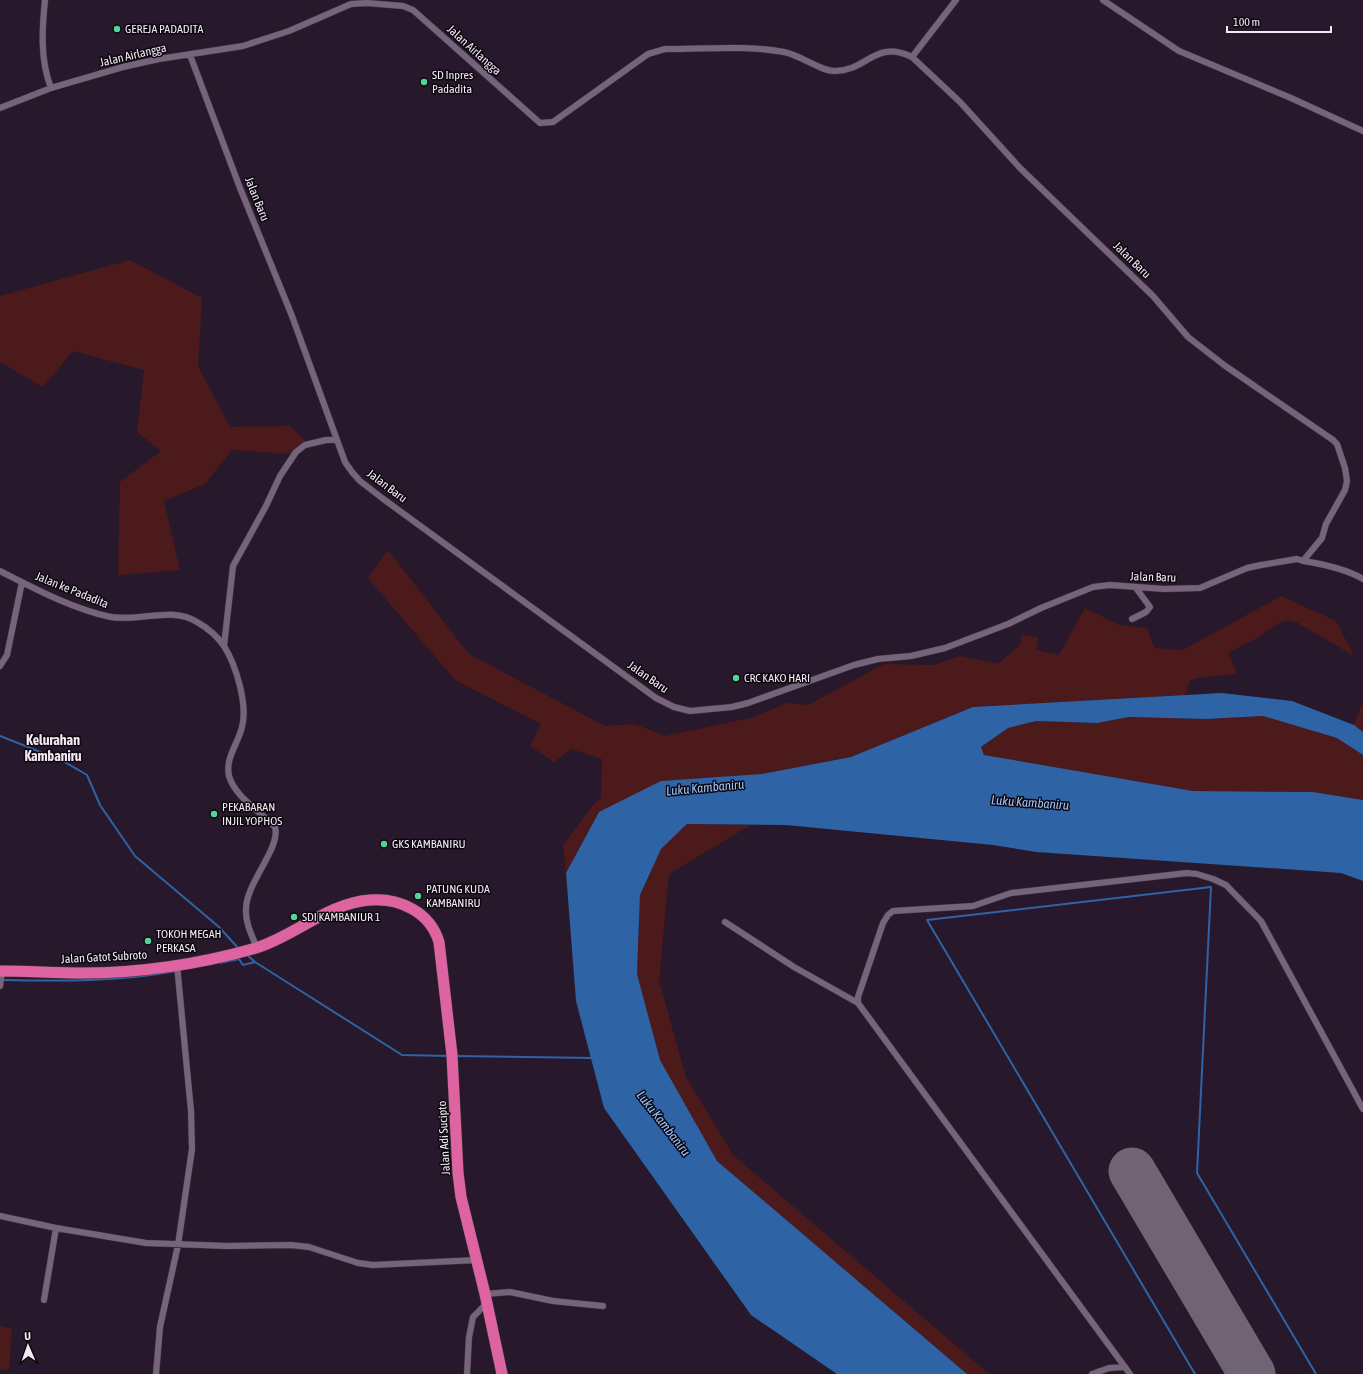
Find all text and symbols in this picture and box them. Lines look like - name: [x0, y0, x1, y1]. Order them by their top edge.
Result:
- scale bar: [1227, 8, 1331, 34]
- text: 100 m: [1233, 15, 1260, 29]
- place label: GEREJA PADADITA: [125, 22, 203, 36]
- street label: Jalan Airlangga: [444, 22, 504, 78]
- marker: GEREJA PADADITA: [112, 24, 122, 34]
- street label: Jalan Airlangga: [98, 41, 168, 69]
- place label: SD Inpres Padadita: [432, 68, 473, 96]
- marker: SD Inpres Padadita: [419, 77, 429, 87]
- street label: Jalan Baru: [242, 175, 272, 223]
- street label: Jalan Baru: [1111, 239, 1154, 281]
- street label: Jalan Baru: [364, 466, 410, 506]
- street label: Jalan ke Padadita: [33, 569, 111, 611]
- street label: Jalan Baru: [1130, 569, 1177, 585]
- street label: Jalan Baru: [625, 658, 671, 696]
- place label: CRC KAKO HARI: [744, 671, 810, 685]
- marker: CRC KAKO HARI: [731, 673, 741, 683]
- district label: Kelurahan Kambaniru: [24, 732, 82, 764]
- water label: Luku Kambaniru: [665, 777, 745, 798]
- water label: Luku Kambaniru: [990, 792, 1070, 813]
- place label: PEKABARAN INJIL YOPHOS: [222, 800, 282, 828]
- marker: PEKABARAN INJIL YOPHOS: [209, 809, 219, 819]
- place label: GKS KAMBANIRU: [392, 837, 466, 851]
- marker: GKS KAMBANIRU: [379, 839, 389, 849]
- place label: PATUNG KUDA KAMBANIRU: [426, 882, 490, 910]
- marker: PATUNG KUDA KAMBANIRU: [413, 891, 423, 901]
- place label: SDI KAMBANIUR 1: [302, 910, 381, 924]
- marker: SDI KAMBANIUR 1: [289, 912, 299, 922]
- place label: TOKOH MEGAH PERKASA: [156, 927, 222, 955]
- marker: TOKOH MEGAH PERKASA: [143, 936, 153, 946]
- street label: Jalan Gatot Subroto: [61, 948, 148, 966]
- water label: Luku Kambaniru: [634, 1088, 694, 1159]
- street label: Jalan Adi Sucipto: [435, 1100, 453, 1175]
- north arrow: [8, 1326, 48, 1366]
- text: U: [24, 1330, 31, 1342]

